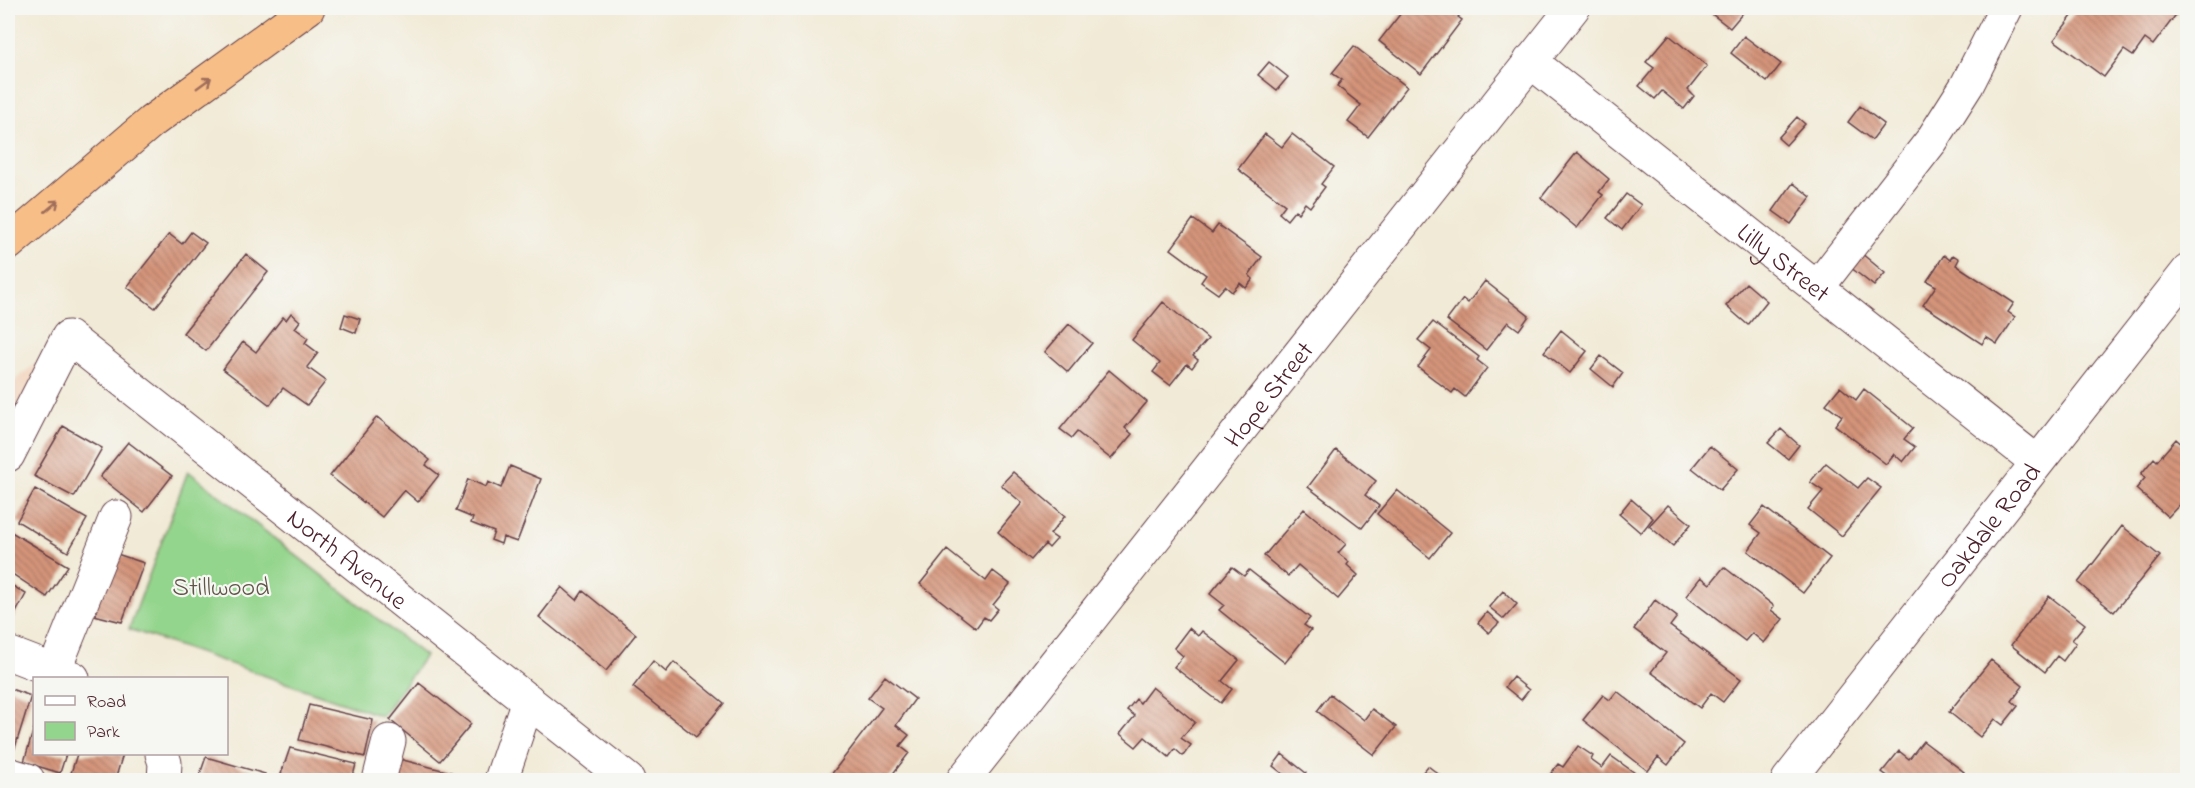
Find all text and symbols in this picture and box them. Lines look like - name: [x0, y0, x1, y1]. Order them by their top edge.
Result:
- one-way arrow: [195, 77, 211, 90]
- one-way arrow: [44, 199, 59, 213]
- street label: Lilly Street: [1727, 215, 1837, 313]
- street label: Hope Street: [1216, 334, 1325, 457]
- street label: Oakdale Road: [1929, 456, 2052, 598]
- street label: North Avenue: [277, 501, 415, 621]
- park label: Stillwood: [172, 570, 270, 608]
- legend: [33, 677, 228, 755]
- text: Road: [87, 690, 126, 716]
- text: Park: [87, 720, 120, 746]

